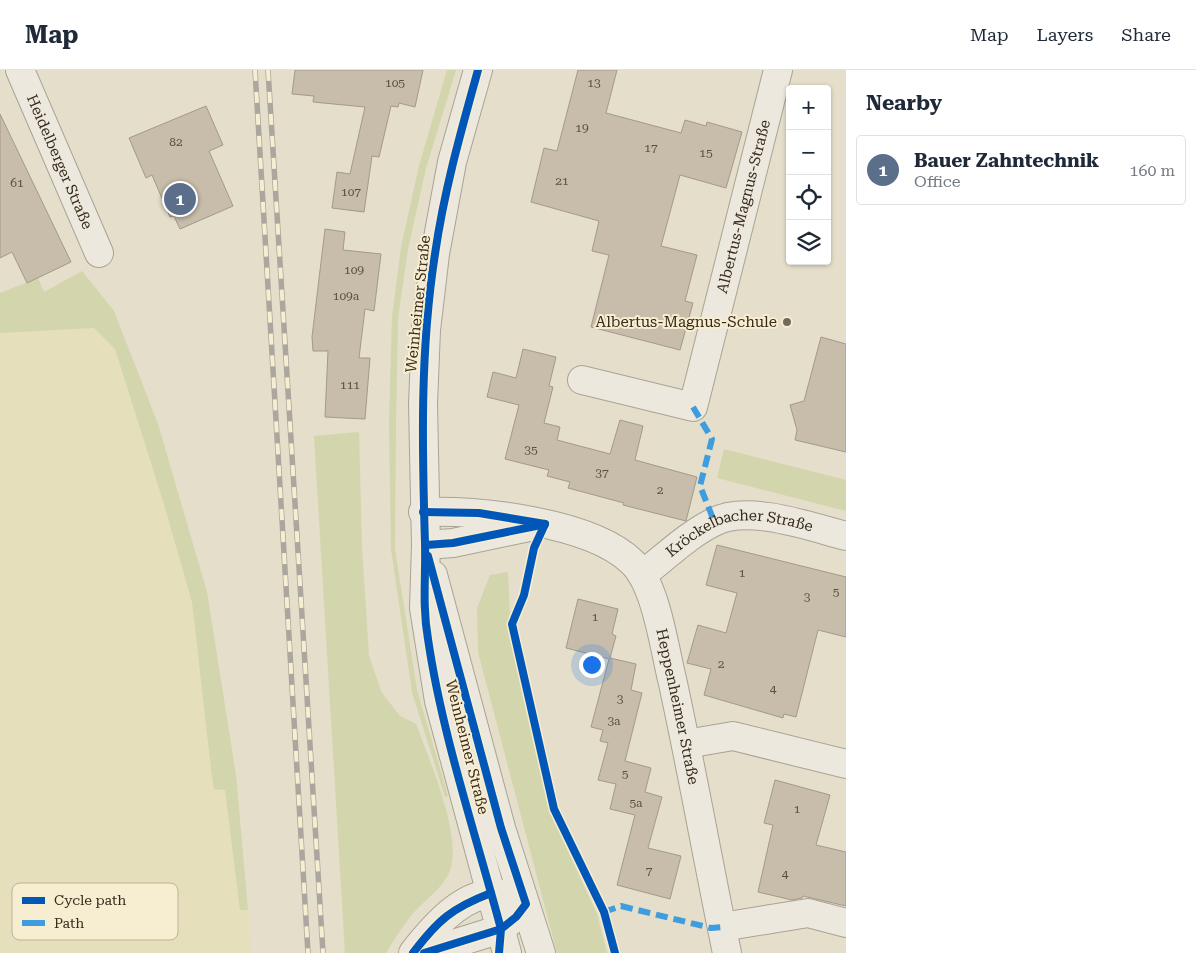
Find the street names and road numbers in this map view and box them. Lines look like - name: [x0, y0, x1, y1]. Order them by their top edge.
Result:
- street label: Heidelberger Straße: [23, 92, 97, 232]
- street label: Albertus-Magnus-Straße: [713, 118, 774, 295]
- street label: Weinheimer Straße: [402, 234, 434, 374]
- street label: Kröckelbacher Straße: [662, 506, 815, 561]
- street label: Heppenheimer Straße: [652, 627, 703, 786]
- street label: Weinheimer Straße: [442, 678, 492, 816]

